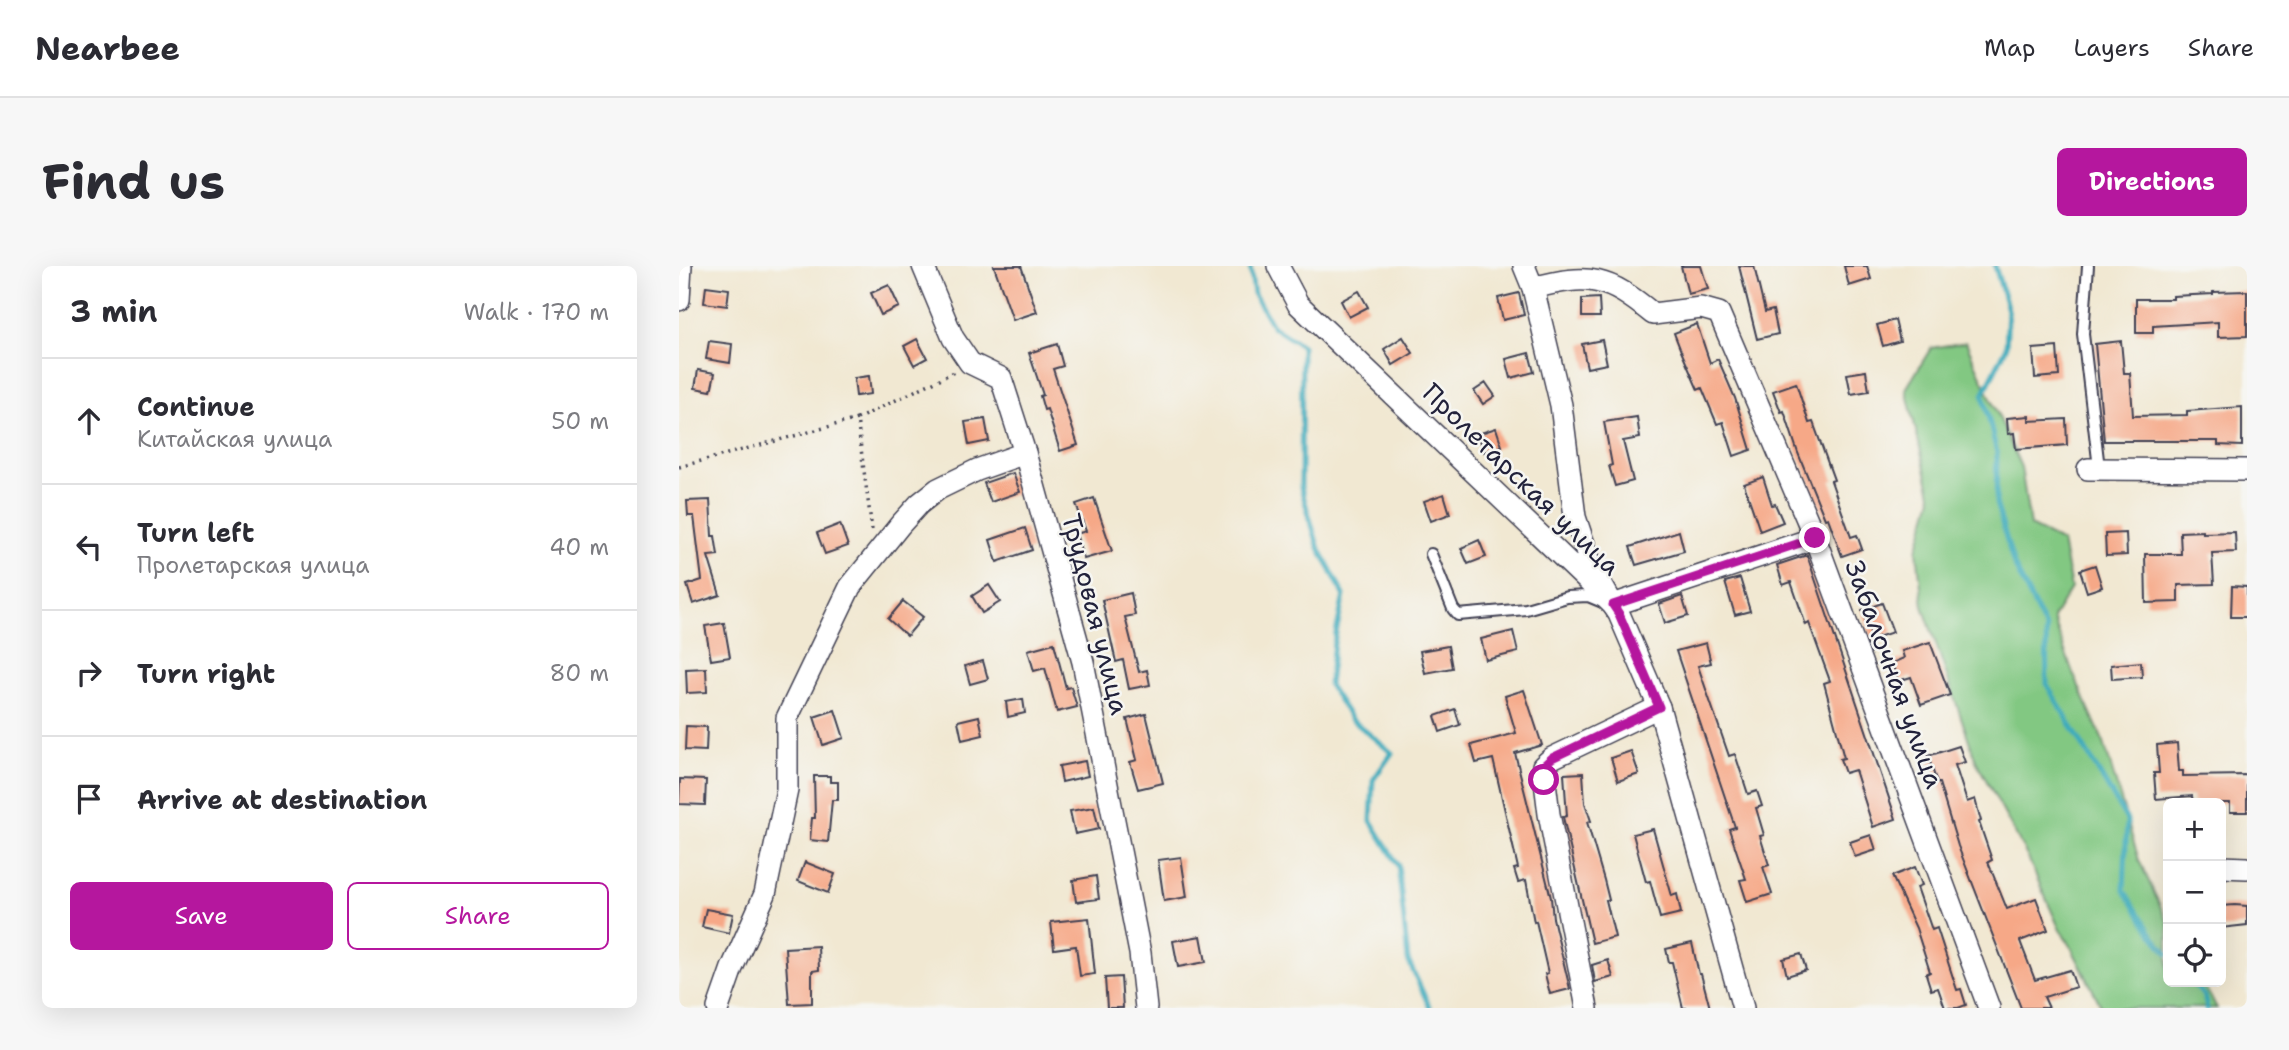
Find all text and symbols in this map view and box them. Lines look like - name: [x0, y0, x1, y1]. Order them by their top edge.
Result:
- text: Nearbee: [35, 26, 180, 71]
- text: Map: [1984, 32, 2035, 64]
- text: Layers: [2073, 32, 2150, 64]
- text: Share: [2188, 32, 2254, 64]
- button: Directions: [2057, 148, 2247, 216]
- text: Find us: [42, 149, 225, 215]
- text: 3 min: [70, 291, 157, 332]
- text: Walk · 170 m: [464, 297, 609, 327]
- street label: Пролетарская улица: [1415, 375, 1629, 583]
- text: Continue: [137, 389, 255, 424]
- icon: ahead: [70, 402, 108, 440]
- text: 50 m: [551, 406, 609, 436]
- text: Китайская улица: [137, 424, 332, 454]
- street label: Трудовая улица: [1054, 510, 1138, 718]
- text: Turn left: [137, 515, 254, 550]
- route end: [1799, 522, 1830, 553]
- icon: left: [70, 528, 108, 566]
- text: 40 m: [549, 532, 609, 562]
- text: Пролетарская улица: [137, 550, 369, 580]
- street label: Забалочная улица: [1837, 555, 1953, 793]
- icon: right: [70, 654, 108, 692]
- text: Turn right: [137, 656, 275, 691]
- text: 80 m: [550, 658, 609, 688]
- route start: [1528, 764, 1559, 795]
- icon: arrive: [70, 780, 108, 818]
- text: Arrive at destination: [137, 782, 427, 817]
- map controls: [2163, 798, 2226, 987]
- button: +: [2163, 798, 2226, 861]
- button: −: [2163, 861, 2226, 924]
- button: Save: [70, 882, 333, 950]
- button: Share: [347, 882, 609, 950]
- button: locate: [2163, 924, 2226, 987]

